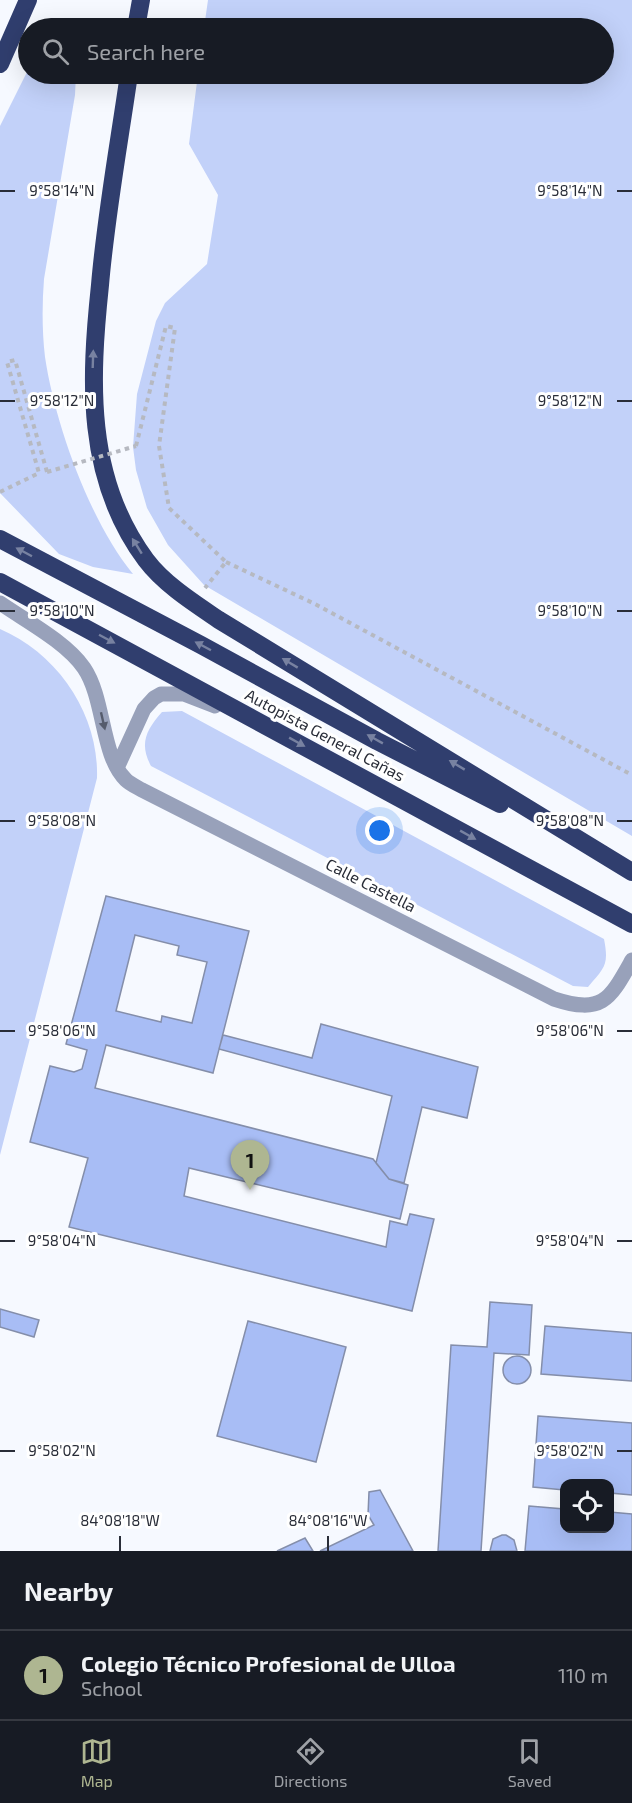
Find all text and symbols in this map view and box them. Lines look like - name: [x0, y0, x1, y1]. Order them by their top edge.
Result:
- search box: [18, 18, 614, 84]
- icon: search: [39, 35, 72, 68]
- text: Search here: [87, 38, 205, 64]
- text: 9°58'14"N: [29, 181, 95, 199]
- text: 9°58'14"N: [537, 181, 603, 199]
- one-way arrow: [89, 349, 98, 368]
- text: 9°58'12"N: [30, 391, 94, 409]
- text: 9°58'12"N: [538, 391, 602, 409]
- one-way arrow: [132, 538, 143, 554]
- one-way arrow: [15, 547, 32, 557]
- text: 9°58'10"N: [29, 601, 95, 619]
- text: 9°58'10"N: [537, 601, 603, 619]
- one-way arrow: [99, 634, 116, 644]
- one-way arrow: [195, 641, 212, 651]
- one-way arrow: [282, 658, 298, 669]
- street label: Autopista General Cañas: [242, 684, 408, 785]
- one-way arrow: [99, 712, 108, 731]
- one-way arrow: [366, 734, 383, 744]
- one-way arrow: [289, 737, 306, 747]
- one-way arrow: [449, 759, 465, 770]
- text: 9°58'08"N: [28, 811, 96, 829]
- text: 9°58'08"N: [536, 811, 604, 829]
- your location: [365, 816, 394, 845]
- one-way arrow: [460, 830, 477, 840]
- street label: Calle Castella: [323, 854, 419, 915]
- text: 9°58'06"N: [28, 1021, 96, 1039]
- text: 9°58'06"N: [536, 1021, 604, 1039]
- pin: 1: [230, 1140, 270, 1190]
- text: 9°58'04"N: [28, 1231, 96, 1249]
- text: 9°58'04"N: [536, 1231, 604, 1249]
- text: 9°58'02"N: [28, 1441, 96, 1459]
- text: 9°58'02"N: [536, 1441, 604, 1459]
- map controls: [560, 1479, 614, 1533]
- button: locate: [560, 1479, 614, 1533]
- text: 84°08'18"W: [80, 1511, 160, 1529]
- text: 84°08'16"W: [288, 1511, 368, 1529]
- text: Nearby: [24, 1575, 113, 1606]
- text: Colegio Técnico Profesional de Ulloa: [81, 1650, 456, 1676]
- text: 1: [39, 1663, 48, 1687]
- text: 110 m: [558, 1663, 608, 1687]
- text: School: [81, 1676, 142, 1700]
- tab: Map: [80, 1735, 113, 1790]
- tab: Directions: [274, 1735, 347, 1790]
- tab: Saved: [508, 1735, 552, 1790]

